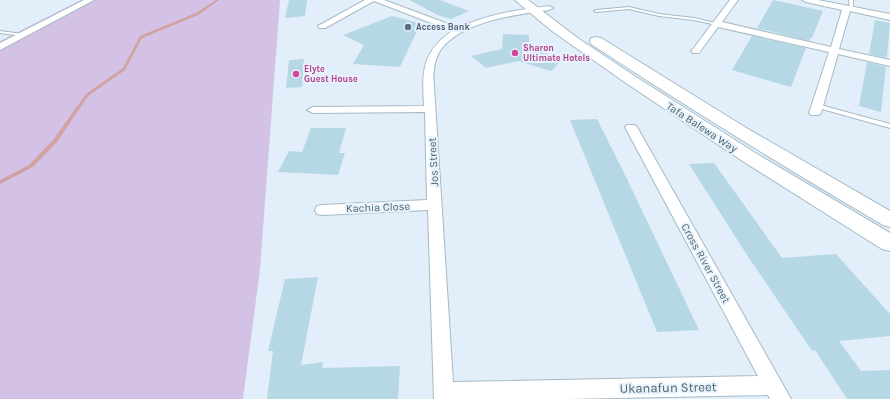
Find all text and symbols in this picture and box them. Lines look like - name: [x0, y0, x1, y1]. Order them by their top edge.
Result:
- marker: Access Bank: [403, 22, 413, 32]
- place label: Access Bank: [416, 22, 470, 32]
- place label: Sharon Ultimate Hotels: [523, 43, 590, 63]
- marker: Sharon Ultimate Hotels: [510, 48, 520, 58]
- place label: Elyte Guest House: [304, 64, 358, 84]
- marker: Elyte Guest House: [291, 69, 301, 79]
- street label: Tafa Balewa Way: [664, 100, 740, 155]
- street label: Jos Street: [426, 137, 441, 187]
- street label: Kachia Close: [346, 200, 411, 215]
- street label: Cross River Street: [678, 221, 733, 305]
- street label: Ukanafun Street: [619, 379, 717, 396]

